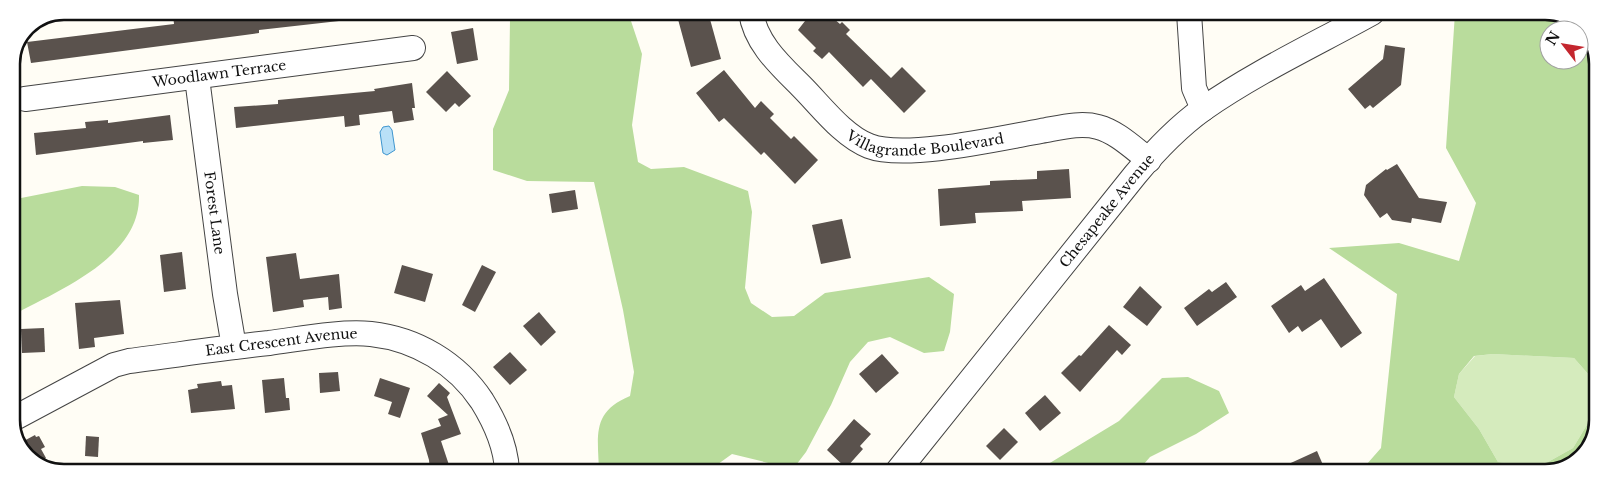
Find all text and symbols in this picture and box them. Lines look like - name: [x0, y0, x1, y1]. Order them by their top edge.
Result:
- north arrow: [1539, 20, 1589, 70]
- text: N: [1542, 28, 1564, 49]
- street label: Woodlawn Terrace: [150, 56, 287, 91]
- street label: Villagrande Boulevard: [842, 126, 1006, 160]
- street label: Chesapeake Avenue: [1055, 150, 1158, 271]
- street label: Forest Lane: [200, 170, 229, 256]
- street label: East Crescent Avenue: [204, 324, 358, 360]

